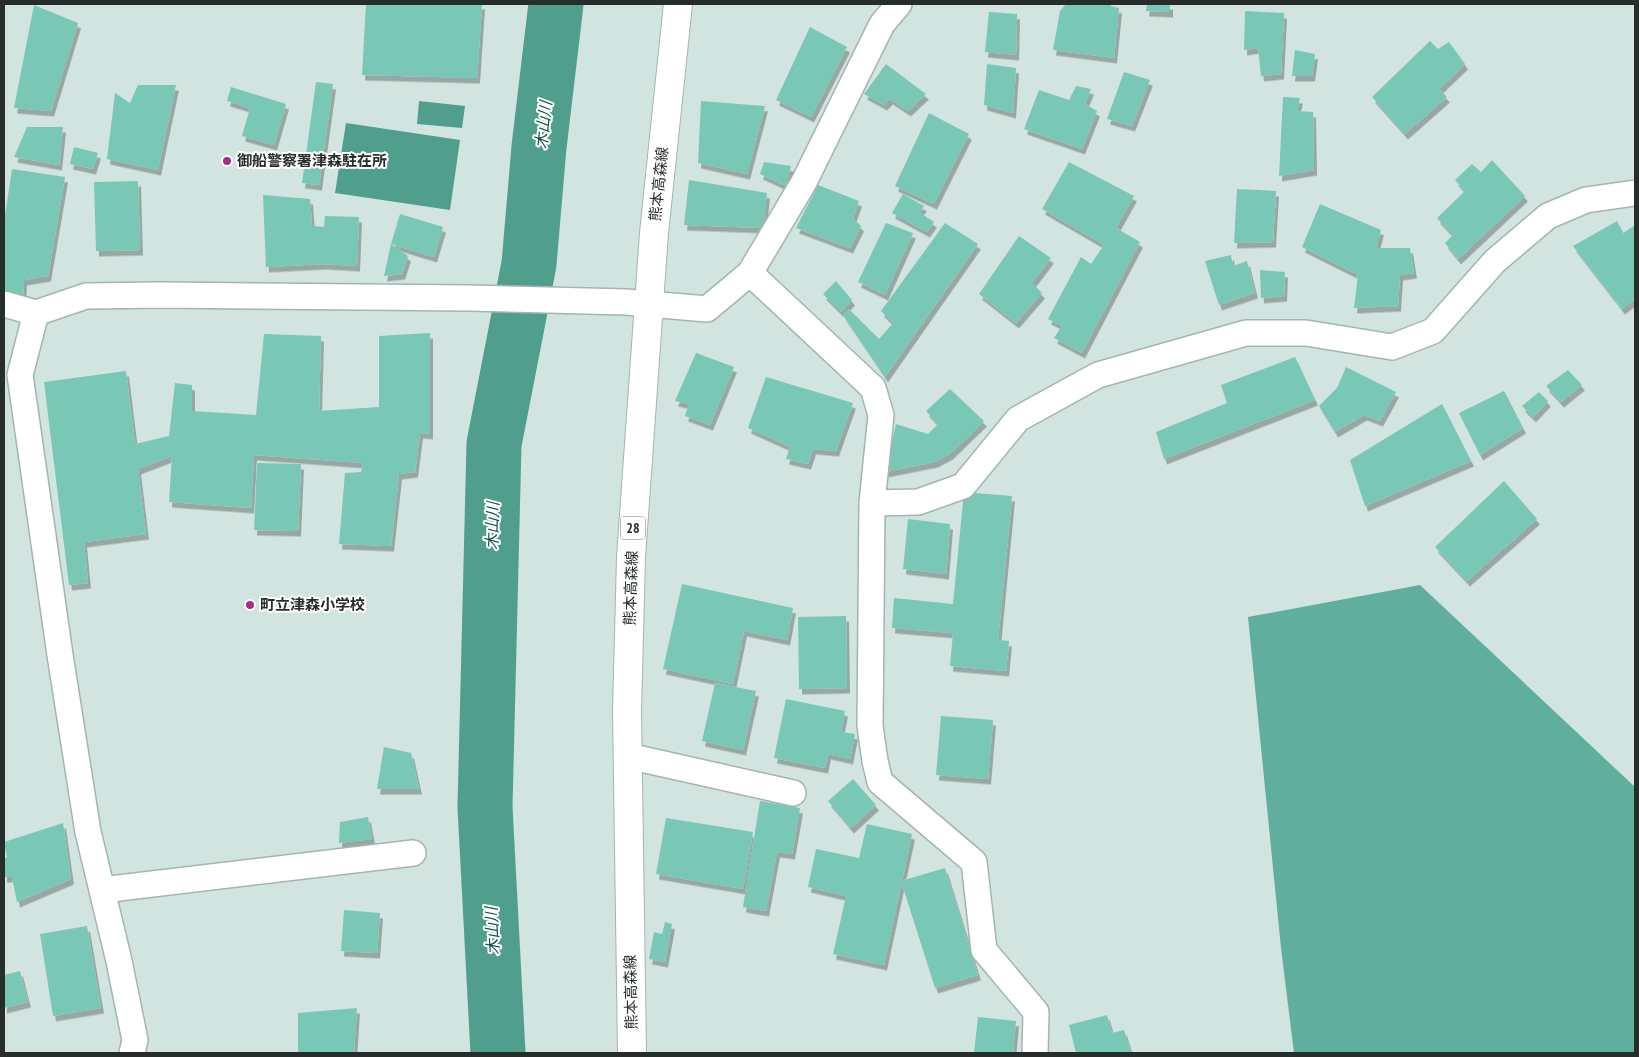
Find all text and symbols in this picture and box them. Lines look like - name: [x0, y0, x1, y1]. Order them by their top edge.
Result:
- water label: 木山川: [531, 98, 556, 150]
- street label: 熊本高森線: [645, 146, 672, 222]
- place label: 御船警察署津森駐在所: [237, 151, 387, 170]
- marker: 御船警察署津森駐在所: [221, 155, 233, 167]
- water label: 木山川: [482, 500, 502, 550]
- road number: 28: [620, 516, 646, 540]
- street label: 熊本高森線: [620, 550, 641, 626]
- place label: 町立津森小学校: [260, 595, 365, 614]
- marker: 町立津森小学校: [244, 599, 256, 611]
- water label: 木山川: [481, 905, 503, 955]
- street label: 熊本高森線: [620, 954, 641, 1030]

